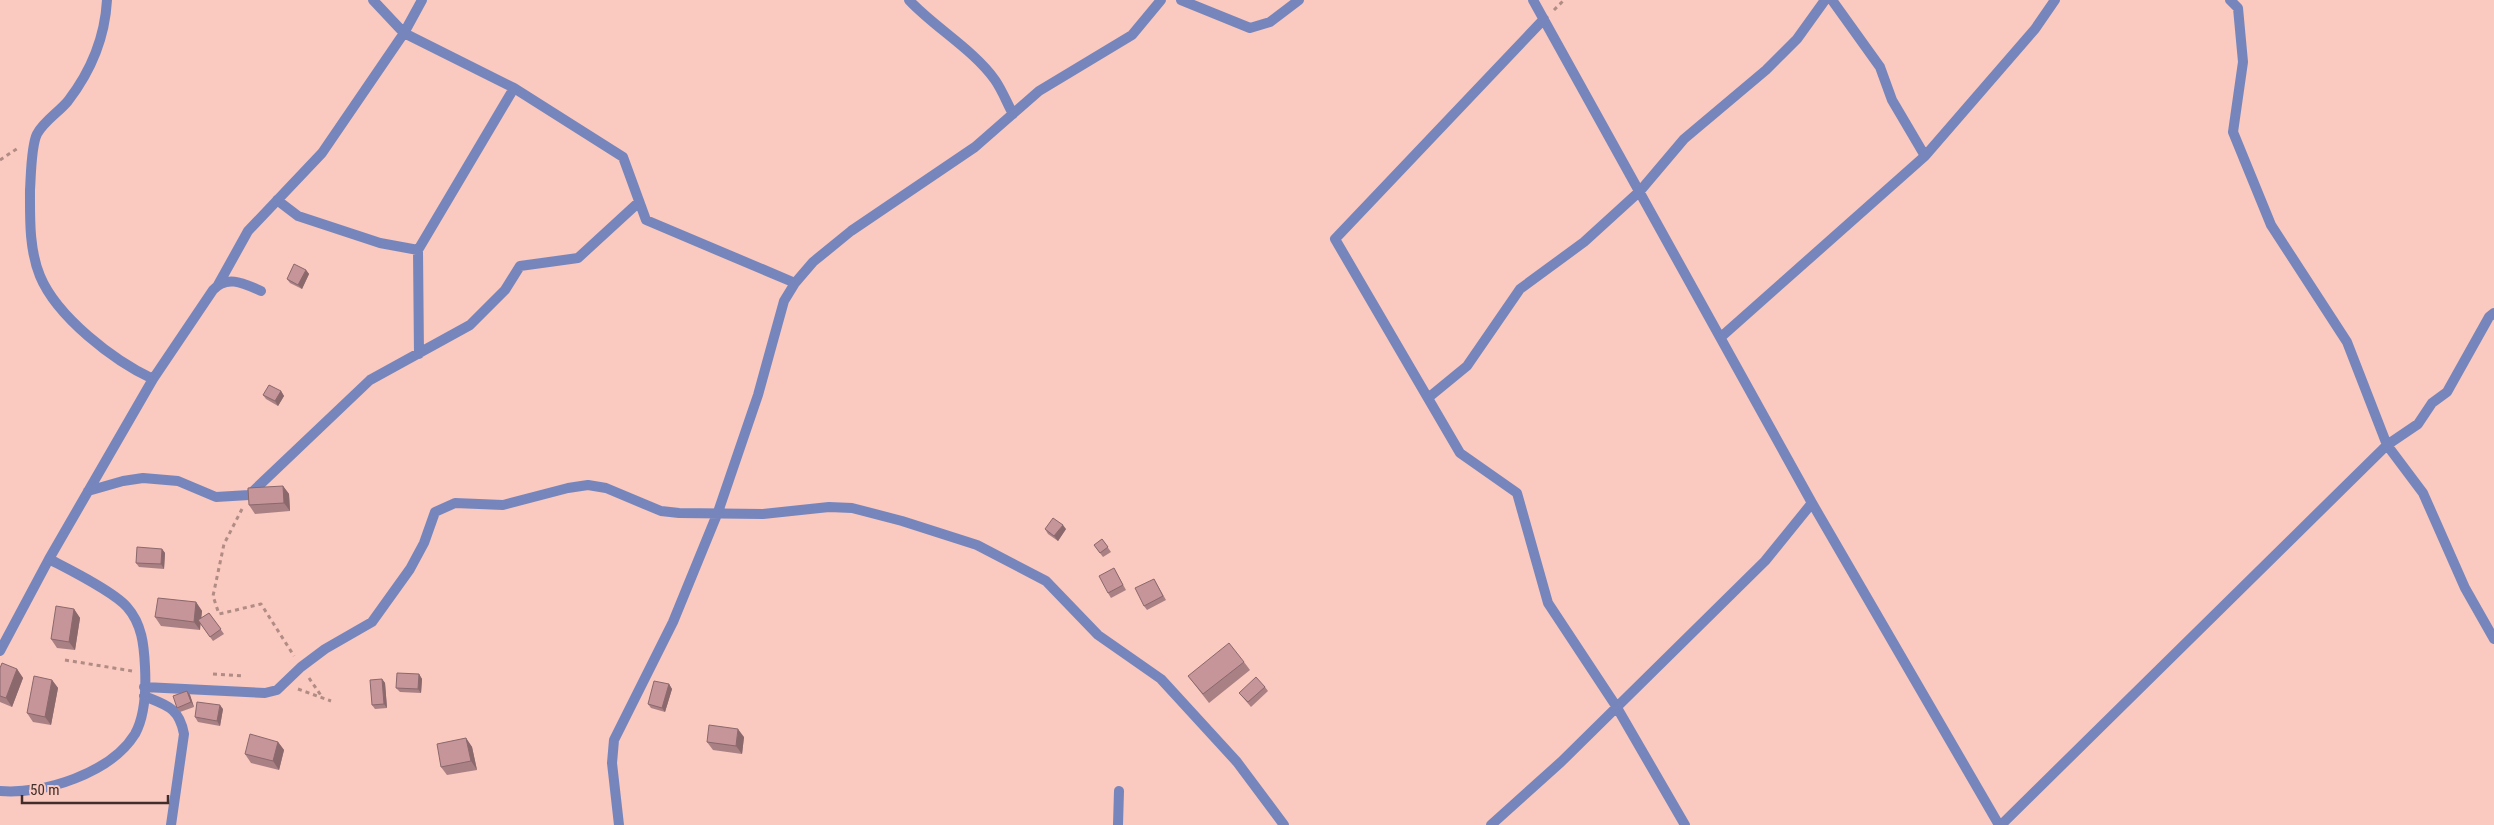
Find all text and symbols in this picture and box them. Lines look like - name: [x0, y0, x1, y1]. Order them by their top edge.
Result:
- scale bar: [22, 772, 169, 804]
- text: 50 m: [30, 781, 60, 799]

